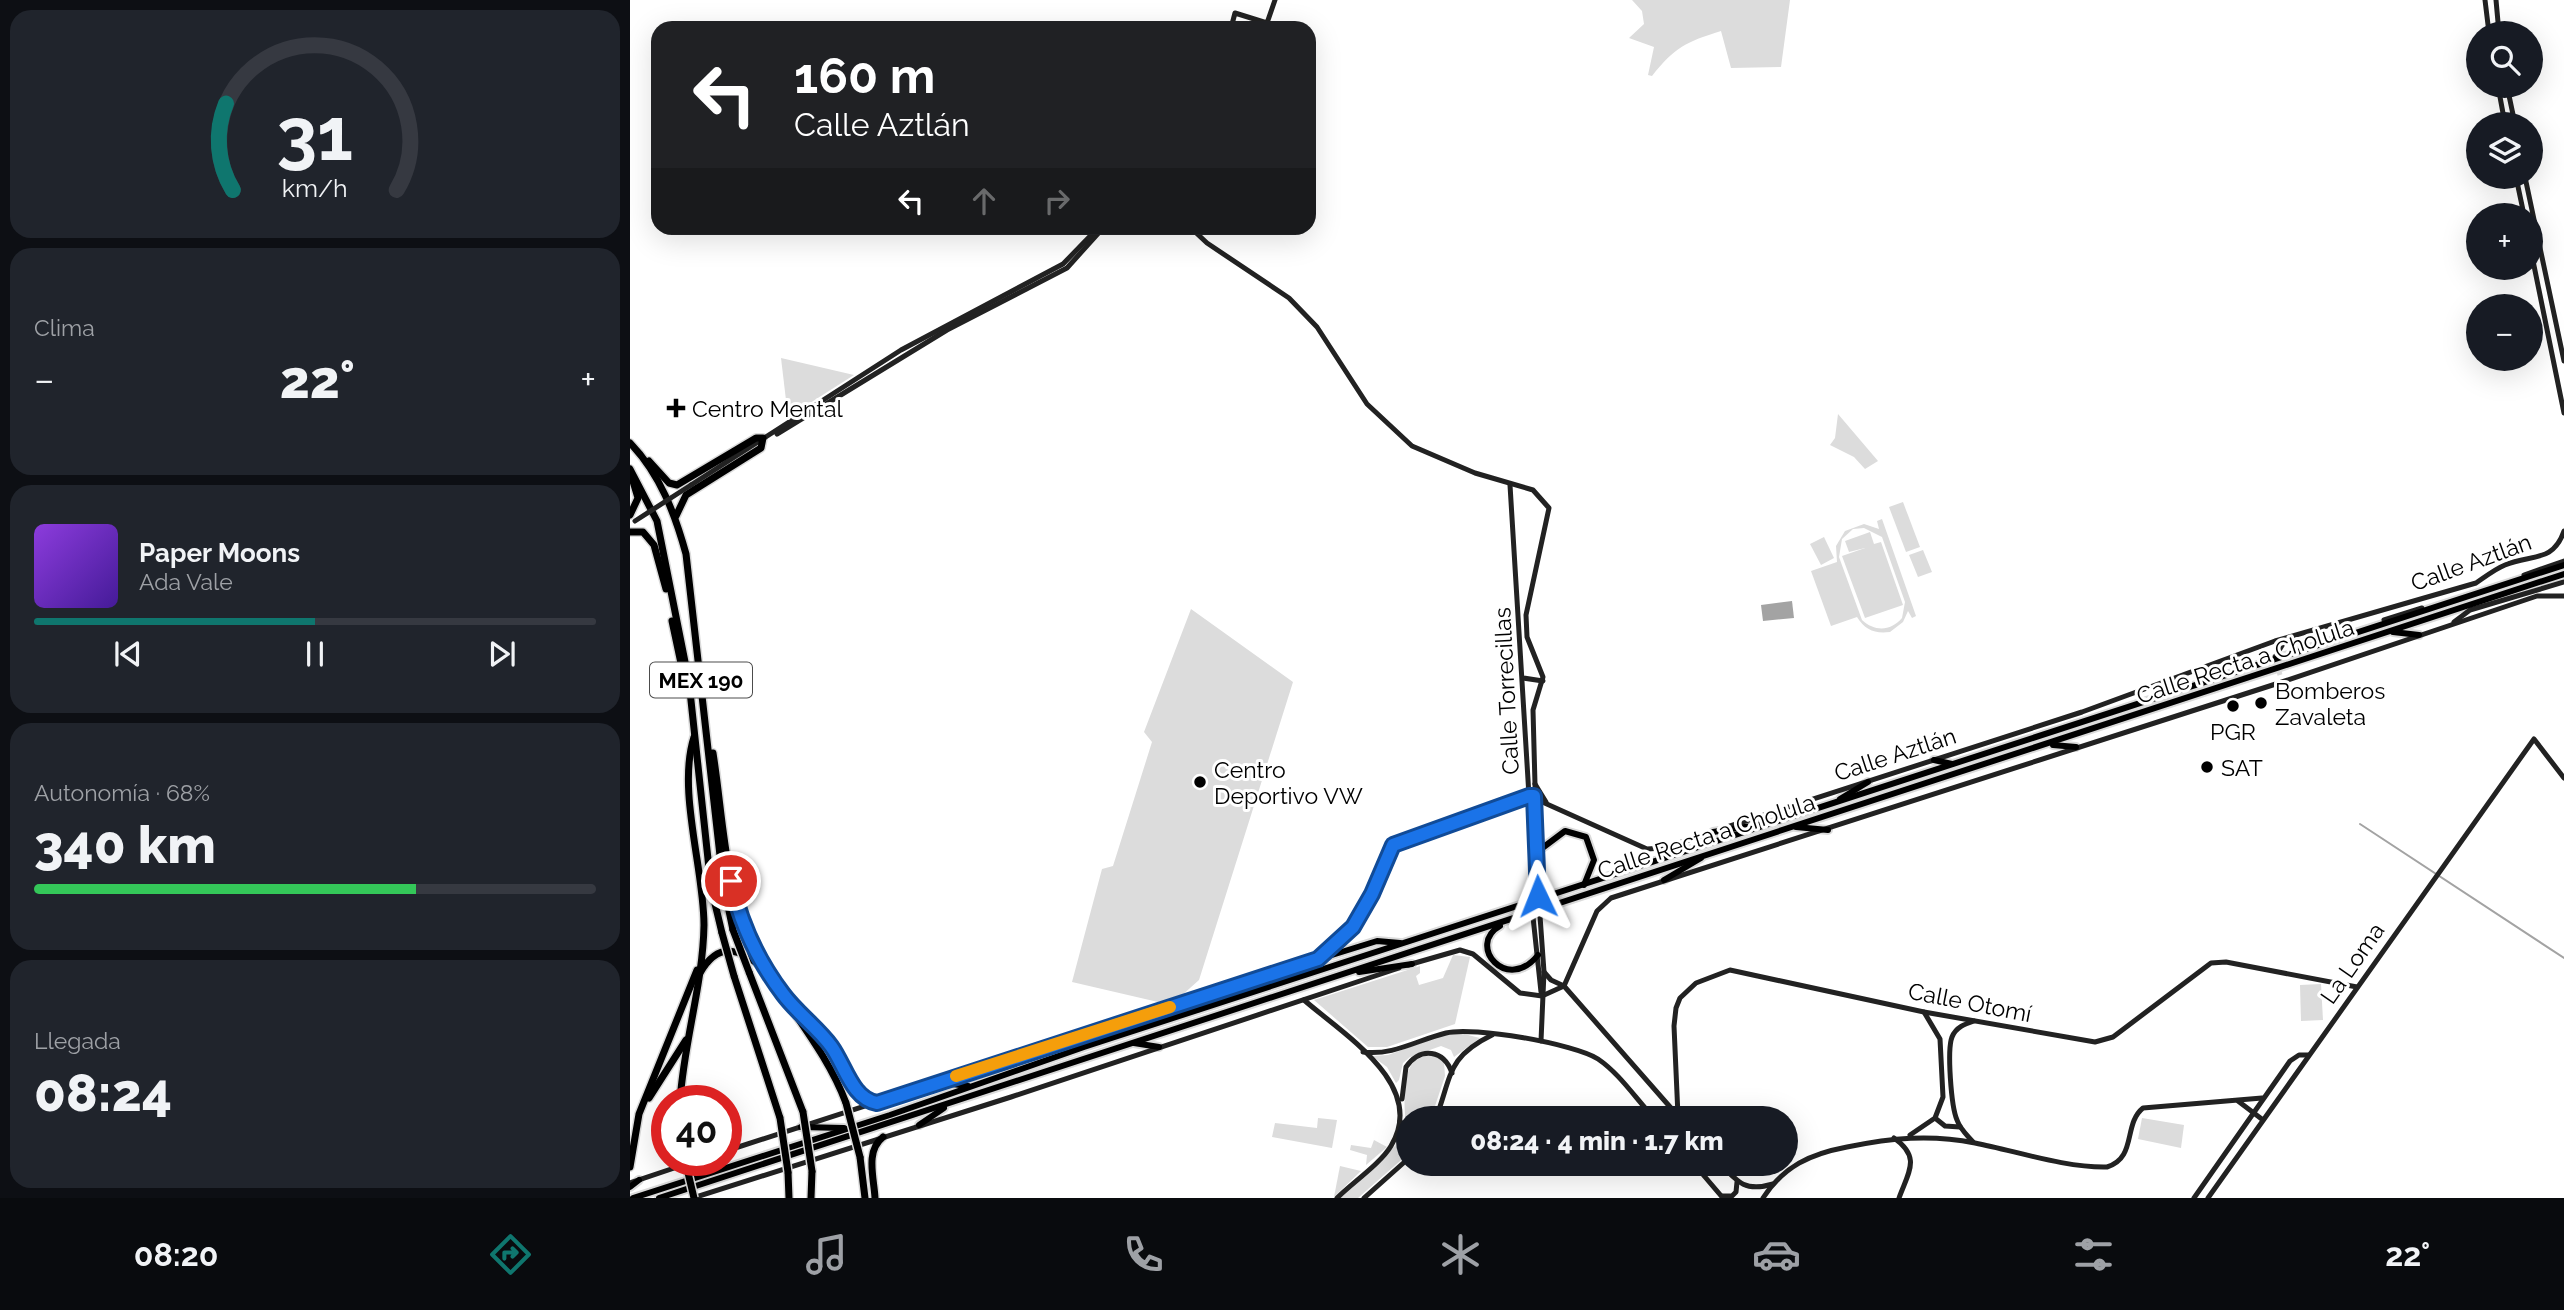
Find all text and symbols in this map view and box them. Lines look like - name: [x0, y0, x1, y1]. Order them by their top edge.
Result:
- map controls: [2466, 21, 2543, 371]
- button: search: [2466, 21, 2543, 98]
- text: 160 m: [794, 47, 935, 104]
- icon: left: [679, 49, 770, 140]
- text: 31: [277, 92, 353, 177]
- text: Calle Aztlán: [794, 106, 970, 143]
- button: layers: [2466, 112, 2543, 189]
- text: km/h: [282, 173, 348, 203]
- icon: left: [892, 182, 930, 220]
- icon: ahead: [965, 182, 1003, 220]
- icon: right: [1038, 182, 1076, 220]
- button: +: [2466, 203, 2543, 280]
- button: −: [2466, 294, 2543, 371]
- text: Clima: [34, 314, 95, 341]
- text: 22°: [280, 349, 355, 410]
- text: −: [34, 357, 54, 402]
- text: +: [580, 357, 596, 402]
- place label: Centro Mental: [692, 395, 844, 422]
- marker: Centro Mental: [666, 398, 686, 418]
- street label: Calle Aztlán: [2407, 528, 2535, 596]
- text: Paper Moons: [139, 538, 300, 568]
- text: Ada Vale: [139, 568, 233, 595]
- street label: Calle Torrecillas: [1488, 607, 1524, 775]
- street label: Calle Recta a Cholula: [2133, 613, 2357, 709]
- icon: previous: [109, 635, 147, 673]
- icon: pause: [296, 635, 334, 673]
- icon: next: [483, 635, 521, 673]
- road number: MEX 190: [650, 662, 752, 698]
- place label: Bomberos Zavaleta: [2275, 677, 2385, 730]
- marker: Bomberos Zavaleta: [2253, 695, 2269, 711]
- marker: PGR: [2225, 698, 2241, 714]
- place label: PGR: [2210, 718, 2256, 745]
- street label: Calle Aztlán: [1831, 722, 1959, 786]
- place label: SAT: [2221, 754, 2263, 781]
- place label: Centro Deportivo VW: [1214, 756, 1363, 809]
- marker: SAT: [2199, 759, 2215, 775]
- marker: Centro Deportivo VW: [1192, 774, 1208, 790]
- text: Autonomía · 68%: [34, 779, 210, 806]
- street label: Calle Recta a Cholula: [1594, 788, 1818, 884]
- text: 340 km: [34, 814, 216, 875]
- pin: [701, 851, 761, 911]
- position arrow: [1501, 859, 1575, 933]
- icon: arrive: [712, 862, 750, 900]
- street label: La Loma: [2314, 917, 2390, 1009]
- street label: Calle Otomí: [1906, 977, 2035, 1027]
- text: Llegada: [34, 1027, 121, 1054]
- text: 08:24: [34, 1062, 172, 1123]
- speed limit sign: 40: [651, 1085, 742, 1176]
- text: 08:24 · 4 min · 1.7 km: [1470, 1126, 1724, 1156]
- icon: directions: [486, 1230, 535, 1279]
- icon: music: [802, 1230, 851, 1279]
- icon: phone: [1119, 1230, 1168, 1279]
- icon: climate: [1436, 1230, 1485, 1279]
- icon: car: [1752, 1230, 1801, 1279]
- icon: filters: [2069, 1230, 2118, 1279]
- text: 08:20: [134, 1236, 218, 1273]
- text: 22°: [2385, 1236, 2430, 1273]

